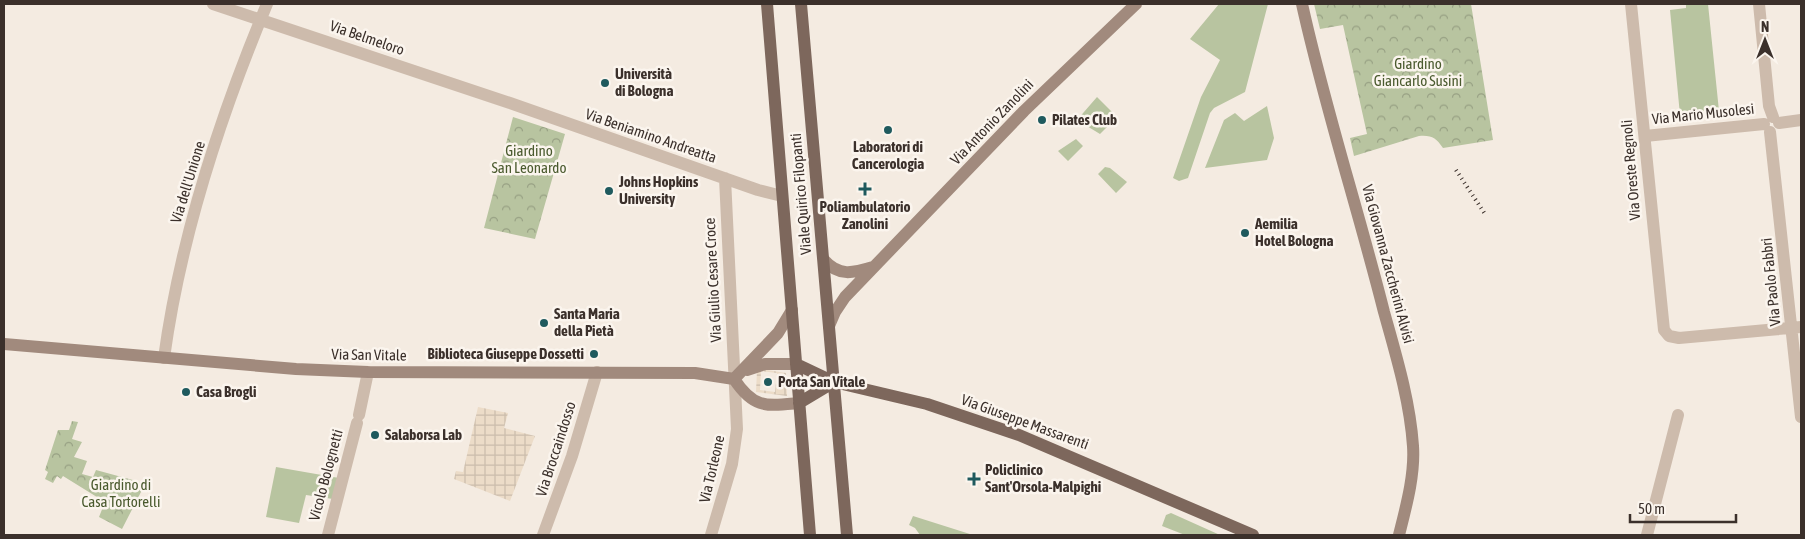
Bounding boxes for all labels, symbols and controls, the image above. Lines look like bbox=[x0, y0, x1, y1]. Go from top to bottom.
north arrow bbox=[1740, 15, 1790, 65]
street label: Via Belmeloro bbox=[328, 17, 407, 58]
text: N bbox=[1761, 19, 1769, 35]
park label: Giardino Giancarlo Susini bbox=[1374, 55, 1462, 89]
place label: Università di Bologna bbox=[615, 65, 673, 99]
street label: Via Antonio Zanolini bbox=[947, 76, 1037, 168]
marker: Università di Bologna bbox=[599, 77, 611, 89]
street label: Via Mario Musolesi bbox=[1651, 100, 1755, 127]
street label: Via Beniamino Andreatta bbox=[583, 105, 719, 166]
place label: Pilates Club bbox=[1052, 111, 1117, 128]
marker: Pilates Club bbox=[1036, 114, 1048, 126]
street label: Via Oreste Regnoli bbox=[1618, 119, 1643, 221]
marker: Laboratori di Cancerologia bbox=[882, 124, 894, 136]
street label: Viale Quirico Filopanti bbox=[787, 133, 814, 256]
place label: Laboratori di Cancerologia bbox=[852, 138, 924, 172]
street label: Via dell'Unione bbox=[167, 139, 208, 225]
park label: Giardino San Leonardo bbox=[491, 142, 567, 176]
place label: Johns Hopkins University bbox=[618, 173, 699, 207]
marker: Poliambulatorio Zanolini bbox=[858, 182, 872, 196]
street label: Via Giovanna Zaccherini Alvisi bbox=[1359, 183, 1418, 345]
marker: Johns Hopkins University bbox=[603, 185, 615, 197]
place label: Poliambulatorio Zanolini bbox=[820, 198, 910, 232]
place label: Aemilia Hotel Bologna bbox=[1254, 215, 1334, 249]
street label: Via Giulio Cesare Croce bbox=[701, 217, 724, 343]
marker: Aemilia Hotel Bologna bbox=[1239, 227, 1251, 239]
street label: Via Paolo Fabbri bbox=[1757, 237, 1784, 327]
place label: Santa Maria della Pietà bbox=[554, 305, 620, 339]
marker: Santa Maria della Pietà bbox=[538, 317, 550, 329]
street label: Via San Vitale bbox=[331, 345, 407, 364]
place label: Biblioteca Giuseppe Dossetti bbox=[428, 345, 584, 362]
marker: Biblioteca Giuseppe Dossetti bbox=[588, 348, 600, 360]
place label: Porta San Vitale bbox=[778, 373, 865, 390]
marker: Porta San Vitale bbox=[762, 376, 774, 388]
place label: Casa Brogli bbox=[196, 383, 257, 400]
marker: Casa Brogli bbox=[180, 386, 192, 398]
street label: Via Giuseppe Massarenti bbox=[959, 391, 1091, 453]
street label: Via Broccaindosso bbox=[532, 399, 579, 499]
place label: Salaborsa Lab bbox=[385, 426, 462, 443]
street label: Vicolo Bolognetti bbox=[305, 427, 346, 522]
marker: Salaborsa Lab bbox=[369, 429, 381, 441]
street label: Via Torleone bbox=[696, 433, 728, 504]
place label: Policlinico Sant'Orsola-Malpighi bbox=[985, 461, 1101, 495]
marker: Policlinico Sant'Orsola-Malpighi bbox=[967, 472, 981, 486]
park label: Giardino di Casa Tortorelli bbox=[82, 476, 160, 510]
scale bar bbox=[1630, 492, 1736, 524]
text: 50 m bbox=[1638, 500, 1665, 517]

